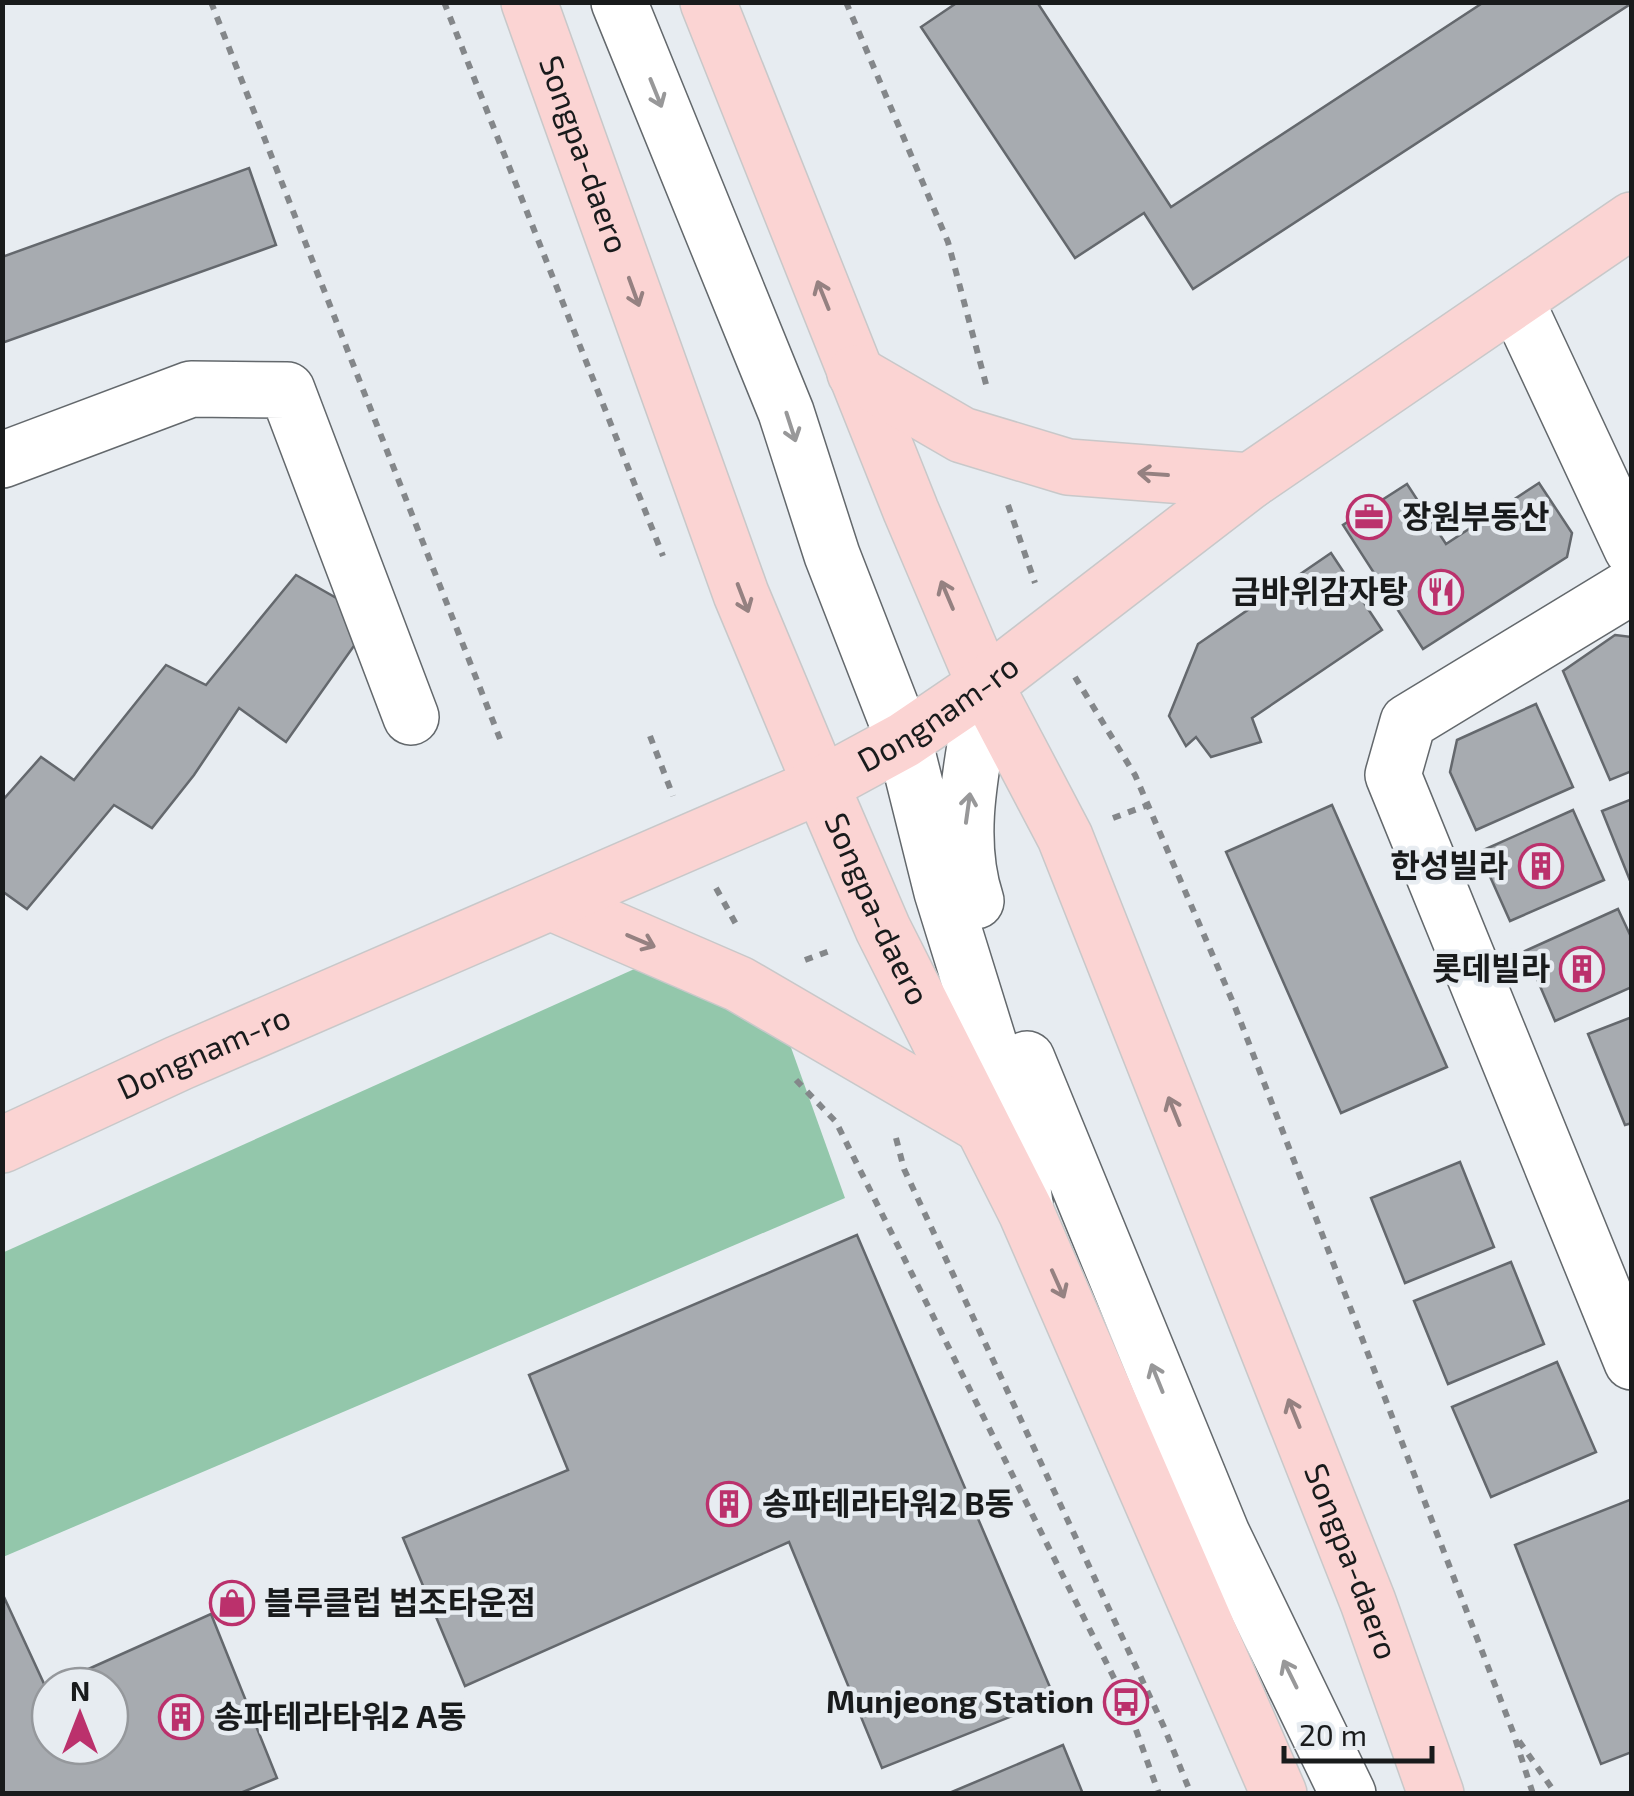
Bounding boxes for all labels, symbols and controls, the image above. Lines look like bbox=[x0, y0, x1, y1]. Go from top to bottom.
street label: Songpa-daero bbox=[533, 50, 638, 258]
one-way arrow bbox=[648, 77, 666, 108]
one-way arrow bbox=[626, 275, 644, 306]
one-way arrow bbox=[813, 280, 831, 310]
one-way arrow bbox=[783, 410, 801, 442]
one-way arrow bbox=[1138, 464, 1170, 483]
office icon: 장원부동산 bbox=[1346, 494, 1392, 540]
place label: 장원부동산 bbox=[1402, 496, 1549, 534]
restaurant icon: 금바위감자탕 bbox=[1418, 569, 1464, 615]
place label: 금바위감자탕 bbox=[1231, 571, 1408, 609]
one-way arrow bbox=[937, 580, 955, 611]
one-way arrow bbox=[736, 582, 754, 612]
street label: Dongnam-ro bbox=[850, 645, 1025, 779]
one-way arrow bbox=[959, 792, 977, 825]
street label: Songpa-daero bbox=[818, 807, 939, 1011]
building icon: 한성빌라 bbox=[1518, 843, 1564, 889]
place label: 한성빌라 bbox=[1390, 845, 1509, 883]
one-way arrow bbox=[625, 933, 656, 951]
building icon: 롯데빌라 bbox=[1559, 946, 1605, 992]
place label: 롯데빌라 bbox=[1432, 948, 1551, 986]
street label: Dongnam-ro bbox=[111, 996, 295, 1106]
one-way arrow bbox=[1163, 1096, 1181, 1127]
one-way arrow bbox=[1050, 1268, 1068, 1299]
one-way arrow bbox=[1147, 1363, 1165, 1394]
one-way arrow bbox=[1283, 1399, 1301, 1429]
street label: Songpa-daero bbox=[1298, 1458, 1408, 1664]
building icon: 송파테라타워2 B동 bbox=[706, 1481, 752, 1527]
place label: 송파테라타워2 B동 bbox=[762, 1483, 1014, 1521]
shop icon: 블루클럽 법조타운점 bbox=[209, 1580, 255, 1626]
place label: 블루클럽 법조타운점 bbox=[264, 1582, 536, 1620]
one-way arrow bbox=[1279, 1660, 1298, 1690]
north arrow bbox=[30, 1666, 130, 1766]
text: N bbox=[70, 1673, 90, 1707]
bus stop icon: Munjeong Station bbox=[1103, 1679, 1149, 1725]
place label: Munjeong Station bbox=[826, 1681, 1094, 1719]
building icon: 송파테라타워2 A동 bbox=[158, 1694, 204, 1740]
place label: 송파테라타워2 A동 bbox=[214, 1696, 466, 1734]
scale bar bbox=[1284, 1701, 1432, 1763]
text: 20 m bbox=[1299, 1716, 1367, 1752]

